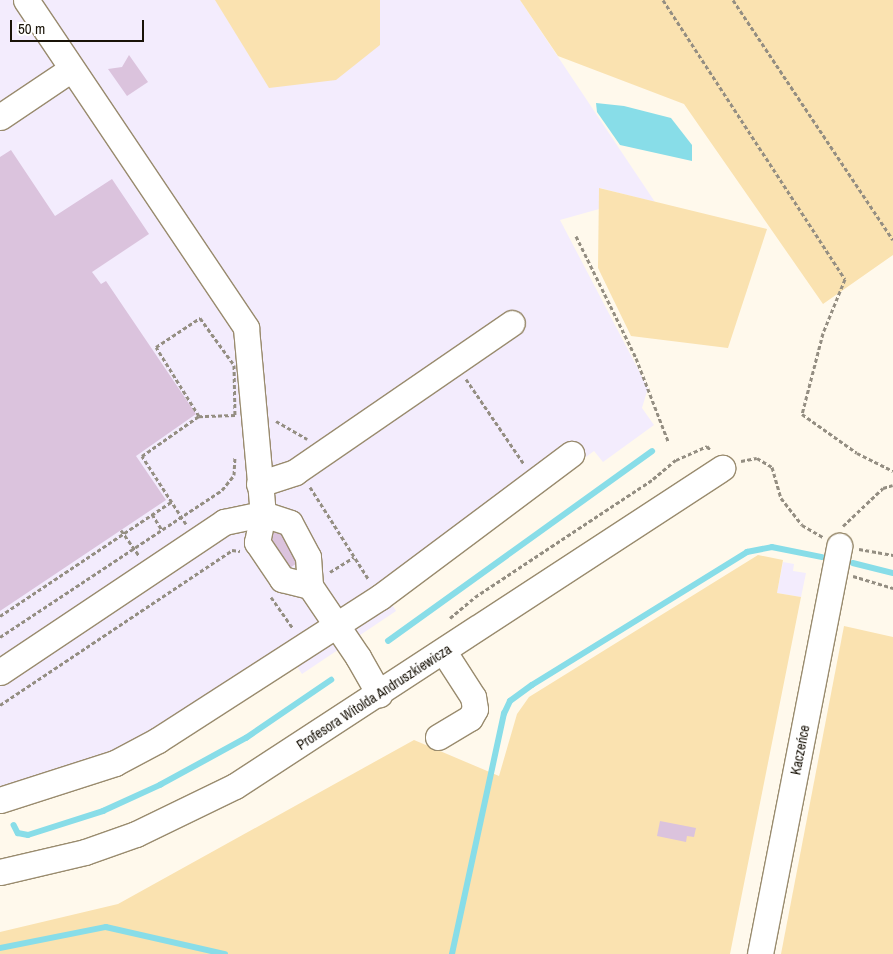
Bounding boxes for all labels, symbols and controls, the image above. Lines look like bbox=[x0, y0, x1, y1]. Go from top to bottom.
scale bar bbox=[12, 10, 146, 42]
text: 50 m bbox=[18, 18, 45, 39]
street label: Profesora Witolda Andruszkiewicza bbox=[293, 640, 455, 754]
street label: Kaczeńce bbox=[787, 724, 813, 776]

